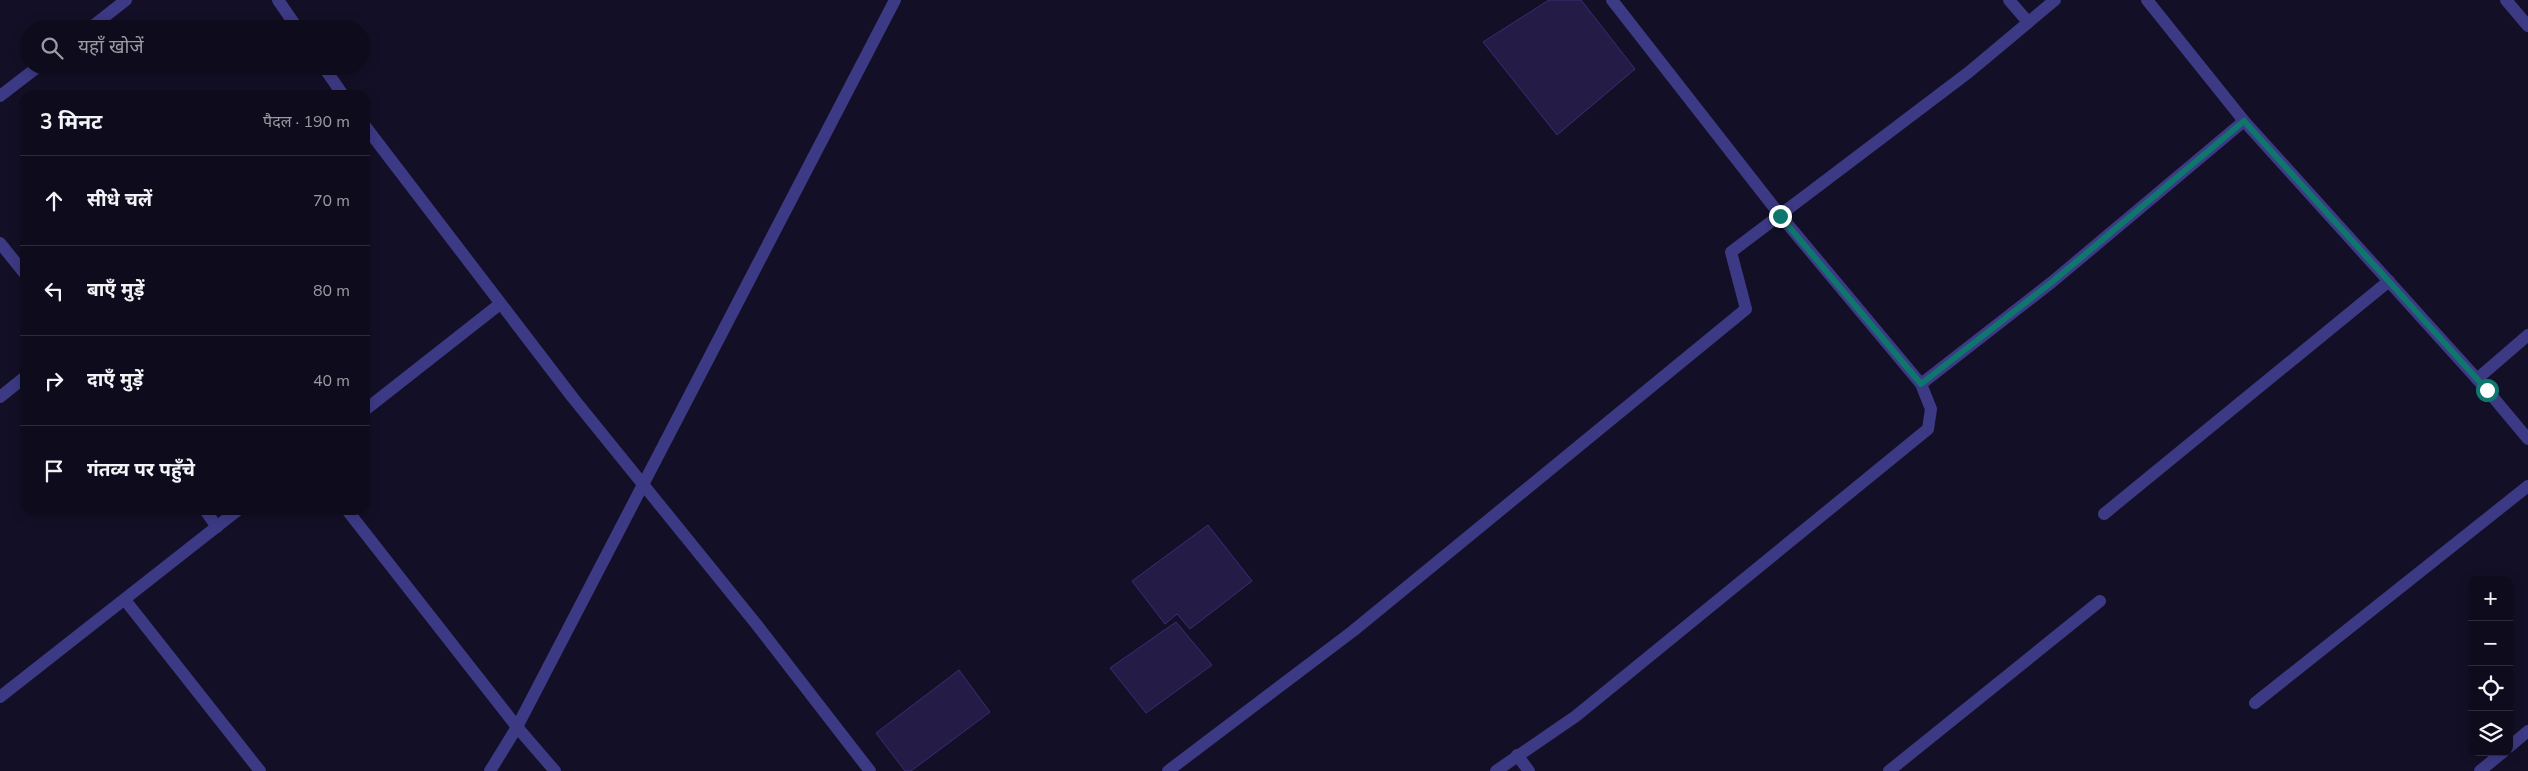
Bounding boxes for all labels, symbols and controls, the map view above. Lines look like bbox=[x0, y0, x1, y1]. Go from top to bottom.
search box bbox=[20, 20, 370, 75]
icon: search bbox=[38, 34, 66, 62]
text: यहाँ खोजें bbox=[78, 34, 143, 60]
text: 3 मिनट bbox=[40, 108, 102, 136]
text: पैदल · 190 m bbox=[263, 111, 350, 133]
icon: ahead bbox=[40, 187, 68, 215]
text: सीधे चलें bbox=[87, 187, 152, 213]
text: 70 m bbox=[313, 190, 350, 212]
route end bbox=[1769, 205, 1792, 228]
icon: left bbox=[40, 277, 68, 305]
text: बाएँ मुड़ें bbox=[87, 277, 144, 303]
text: 80 m bbox=[313, 280, 350, 302]
icon: right bbox=[40, 367, 68, 395]
text: दाएँ मुड़ें bbox=[87, 367, 143, 393]
text: 40 m bbox=[313, 370, 350, 392]
route start bbox=[2476, 379, 2499, 402]
icon: arrive bbox=[40, 457, 68, 485]
text: गंतव्य पर पहुँचे bbox=[87, 457, 195, 483]
map controls bbox=[2468, 576, 2513, 756]
button: + bbox=[2468, 576, 2513, 621]
button: − bbox=[2468, 621, 2513, 666]
button: locate bbox=[2468, 666, 2513, 711]
button: layers bbox=[2468, 711, 2513, 756]

